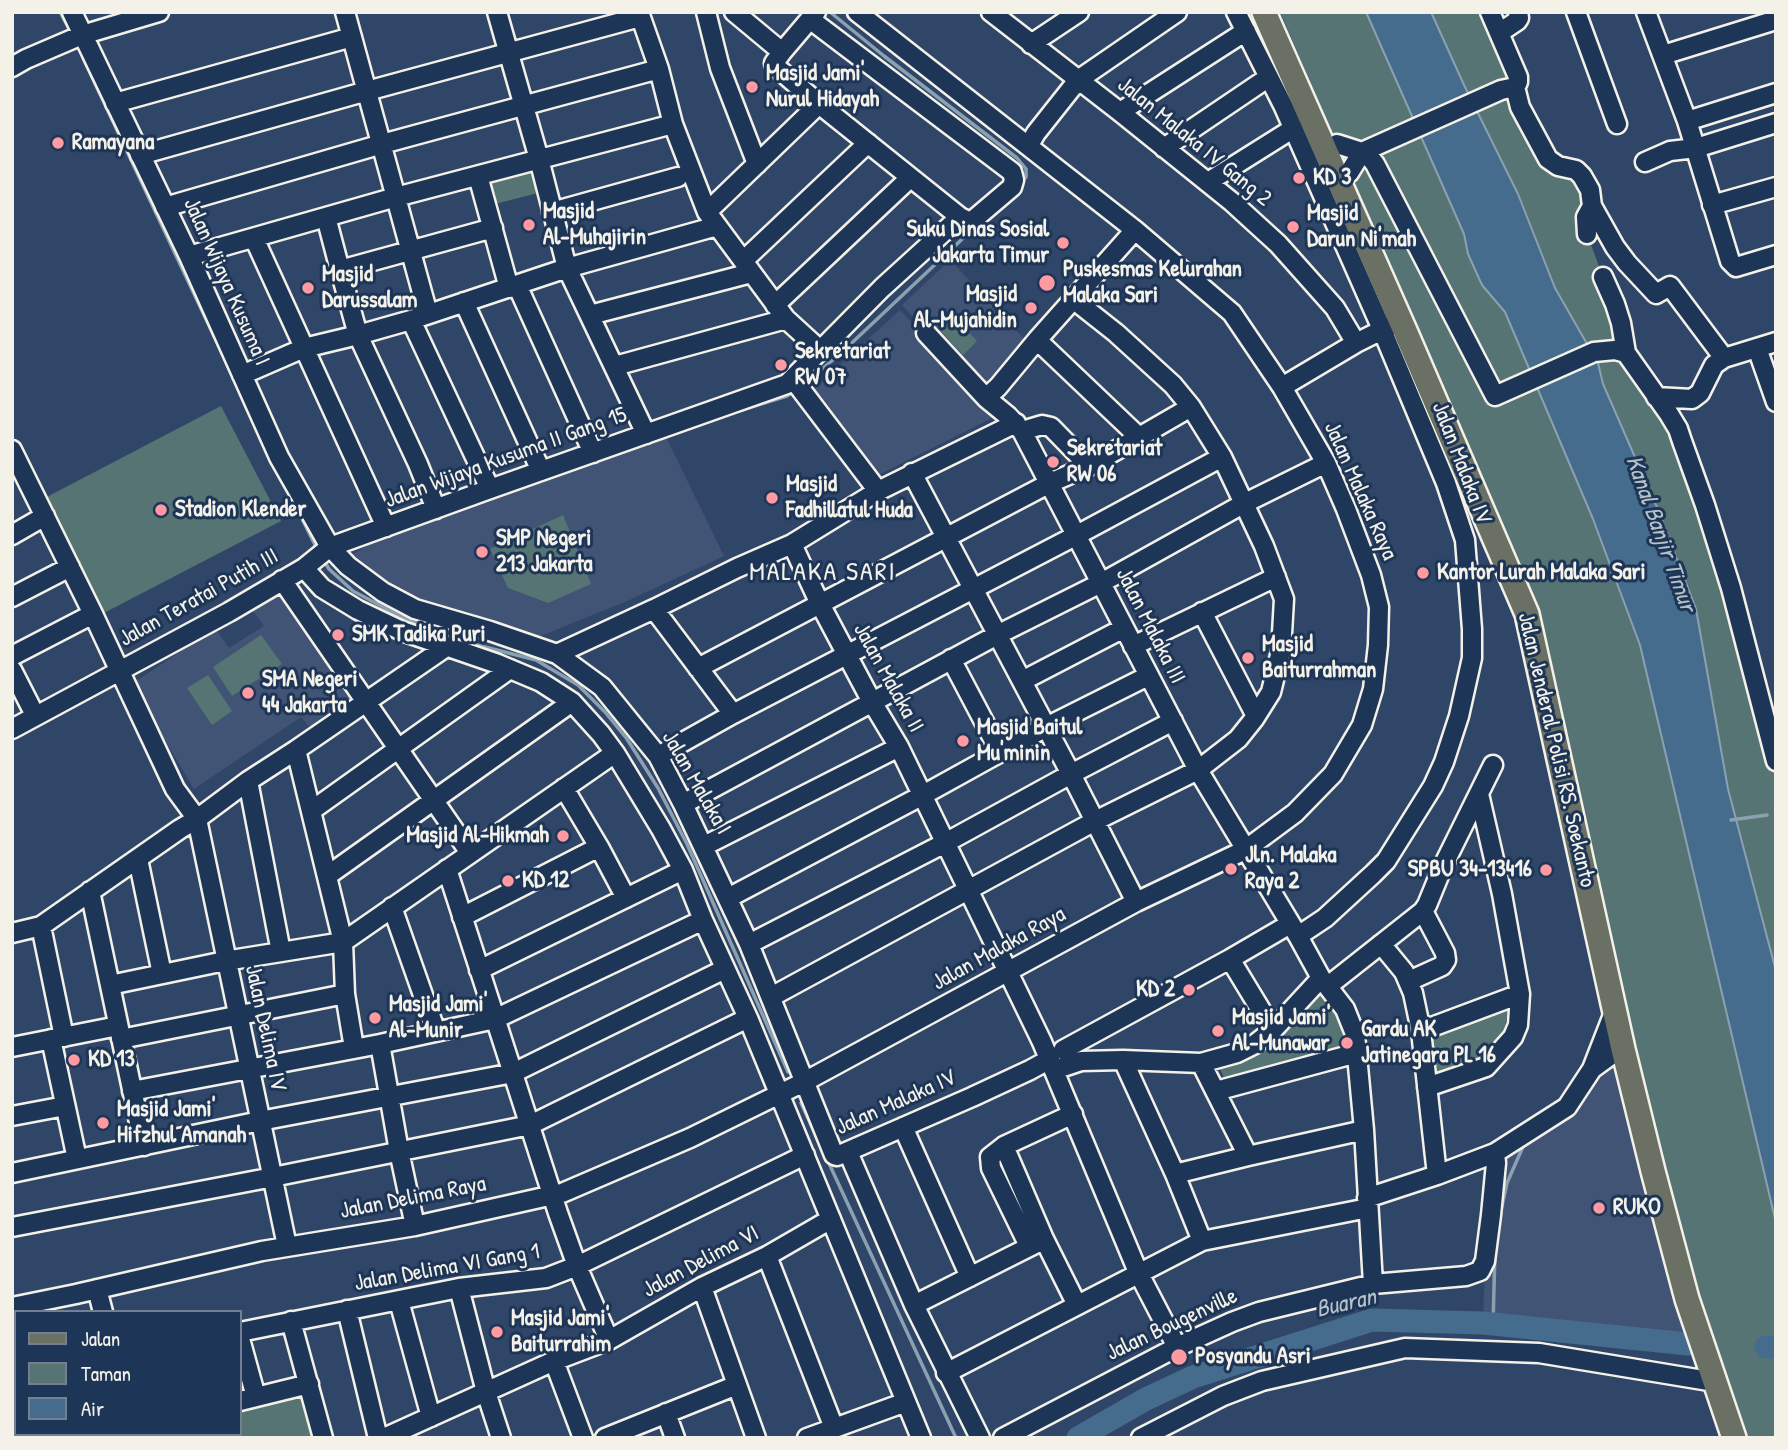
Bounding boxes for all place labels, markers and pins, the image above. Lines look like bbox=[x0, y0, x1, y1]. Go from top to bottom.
place label: Masjid Jami' Nurul Hidayah bbox=[766, 60, 879, 114]
marker: Masjid Jami' Nurul Hidayah bbox=[744, 79, 760, 95]
place label: Ramayana bbox=[72, 129, 154, 157]
marker: Ramayana bbox=[50, 135, 66, 151]
place label: KD 3 bbox=[1313, 164, 1352, 192]
marker: KD 3 bbox=[1291, 170, 1307, 186]
place label: Masjid Al-Muhajirin bbox=[543, 198, 646, 252]
place label: Masjid Darun Ni'mah bbox=[1307, 200, 1416, 254]
place label: Suku Dinas Sosial Jakarta Timur bbox=[907, 216, 1049, 270]
marker: Masjid Al-Muhajirin bbox=[521, 217, 537, 233]
marker: Masjid Darun Ni'mah bbox=[1285, 219, 1301, 235]
marker: Suku Dinas Sosial Jakarta Timur bbox=[1055, 235, 1071, 251]
place label: Puskesmas Kelurahan Malaka Sari bbox=[1063, 256, 1242, 310]
place label: Masjid Darussalam bbox=[322, 261, 417, 315]
marker: Puskesmas Kelurahan Malaka Sari bbox=[1037, 273, 1057, 293]
marker: Masjid Darussalam bbox=[300, 280, 316, 296]
place label: Masjid Al-Mujahidin bbox=[914, 281, 1017, 335]
marker: Masjid Al-Mujahidin bbox=[1023, 300, 1039, 316]
place label: Sekretariat RW 07 bbox=[795, 338, 890, 392]
marker: Sekretariat RW 07 bbox=[773, 357, 789, 373]
place label: Sekretariat RW 06 bbox=[1067, 435, 1162, 489]
marker: Sekretariat RW 06 bbox=[1045, 454, 1061, 470]
place label: Masjid Fadhillatul Huda bbox=[786, 471, 913, 525]
marker: Masjid Fadhillatul Huda bbox=[764, 490, 780, 506]
place label: Stadion Klender bbox=[175, 496, 306, 524]
marker: Stadion Klender bbox=[153, 502, 169, 518]
place label: SMP Negeri 213 Jakarta bbox=[496, 525, 593, 579]
marker: SMP Negeri 213 Jakarta bbox=[474, 544, 490, 560]
place label: Kantor Lurah Malaka Sari bbox=[1437, 559, 1646, 587]
marker: Kantor Lurah Malaka Sari bbox=[1415, 565, 1431, 581]
place label: SMK Tadika Puri bbox=[352, 621, 486, 649]
marker: SMK Tadika Puri bbox=[330, 627, 346, 643]
place label: Masjid Baiturrahman bbox=[1262, 631, 1376, 685]
marker: Masjid Baiturrahman bbox=[1240, 650, 1256, 666]
place label: SMA Negeri 44 Jakarta bbox=[262, 666, 358, 720]
marker: SMA Negeri 44 Jakarta bbox=[240, 685, 256, 701]
place label: Masjid Baitul Mu'minin bbox=[977, 714, 1082, 768]
marker: Masjid Baitul Mu'minin bbox=[955, 733, 971, 749]
place label: Masjid Al-Hikmah bbox=[406, 822, 549, 850]
marker: Masjid Al-Hikmah bbox=[555, 828, 571, 844]
place label: Jln. Malaka Raya 2 bbox=[1245, 842, 1337, 896]
place label: SPBU 34-13416 bbox=[1408, 856, 1532, 884]
marker: Jln. Malaka Raya 2 bbox=[1223, 861, 1239, 877]
marker: SPBU 34-13416 bbox=[1538, 862, 1554, 878]
place label: KD 12 bbox=[522, 867, 569, 895]
marker: KD 12 bbox=[500, 873, 516, 889]
place label: KD 2 bbox=[1136, 976, 1175, 1004]
marker: KD 2 bbox=[1181, 982, 1197, 998]
place label: Masjid Jami' Al-Munir bbox=[389, 991, 487, 1045]
place label: Masjid Jami' Al-Munawar bbox=[1232, 1004, 1330, 1058]
marker: Masjid Jami' Al-Munir bbox=[367, 1010, 383, 1026]
place label: Gardu AK Jatinegara PL 16 bbox=[1361, 1016, 1496, 1070]
marker: Masjid Jami' Al-Munawar bbox=[1210, 1023, 1226, 1039]
marker: Gardu AK Jatinegara PL 16 bbox=[1339, 1035, 1355, 1051]
place label: KD 13 bbox=[88, 1046, 135, 1074]
marker: KD 13 bbox=[66, 1052, 82, 1068]
place label: Masjid Jami' Hifzhul Amanah bbox=[117, 1096, 246, 1150]
marker: Masjid Jami' Hifzhul Amanah bbox=[95, 1115, 111, 1131]
place label: RUKO bbox=[1613, 1194, 1661, 1222]
marker: RUKO bbox=[1591, 1200, 1607, 1216]
place label: Masjid Jami' Baiturrahim bbox=[511, 1305, 611, 1359]
marker: Masjid Jami' Baiturrahim bbox=[489, 1324, 505, 1340]
place label: Posyandu Asri bbox=[1195, 1343, 1311, 1371]
marker: Posyandu Asri bbox=[1169, 1347, 1189, 1367]

